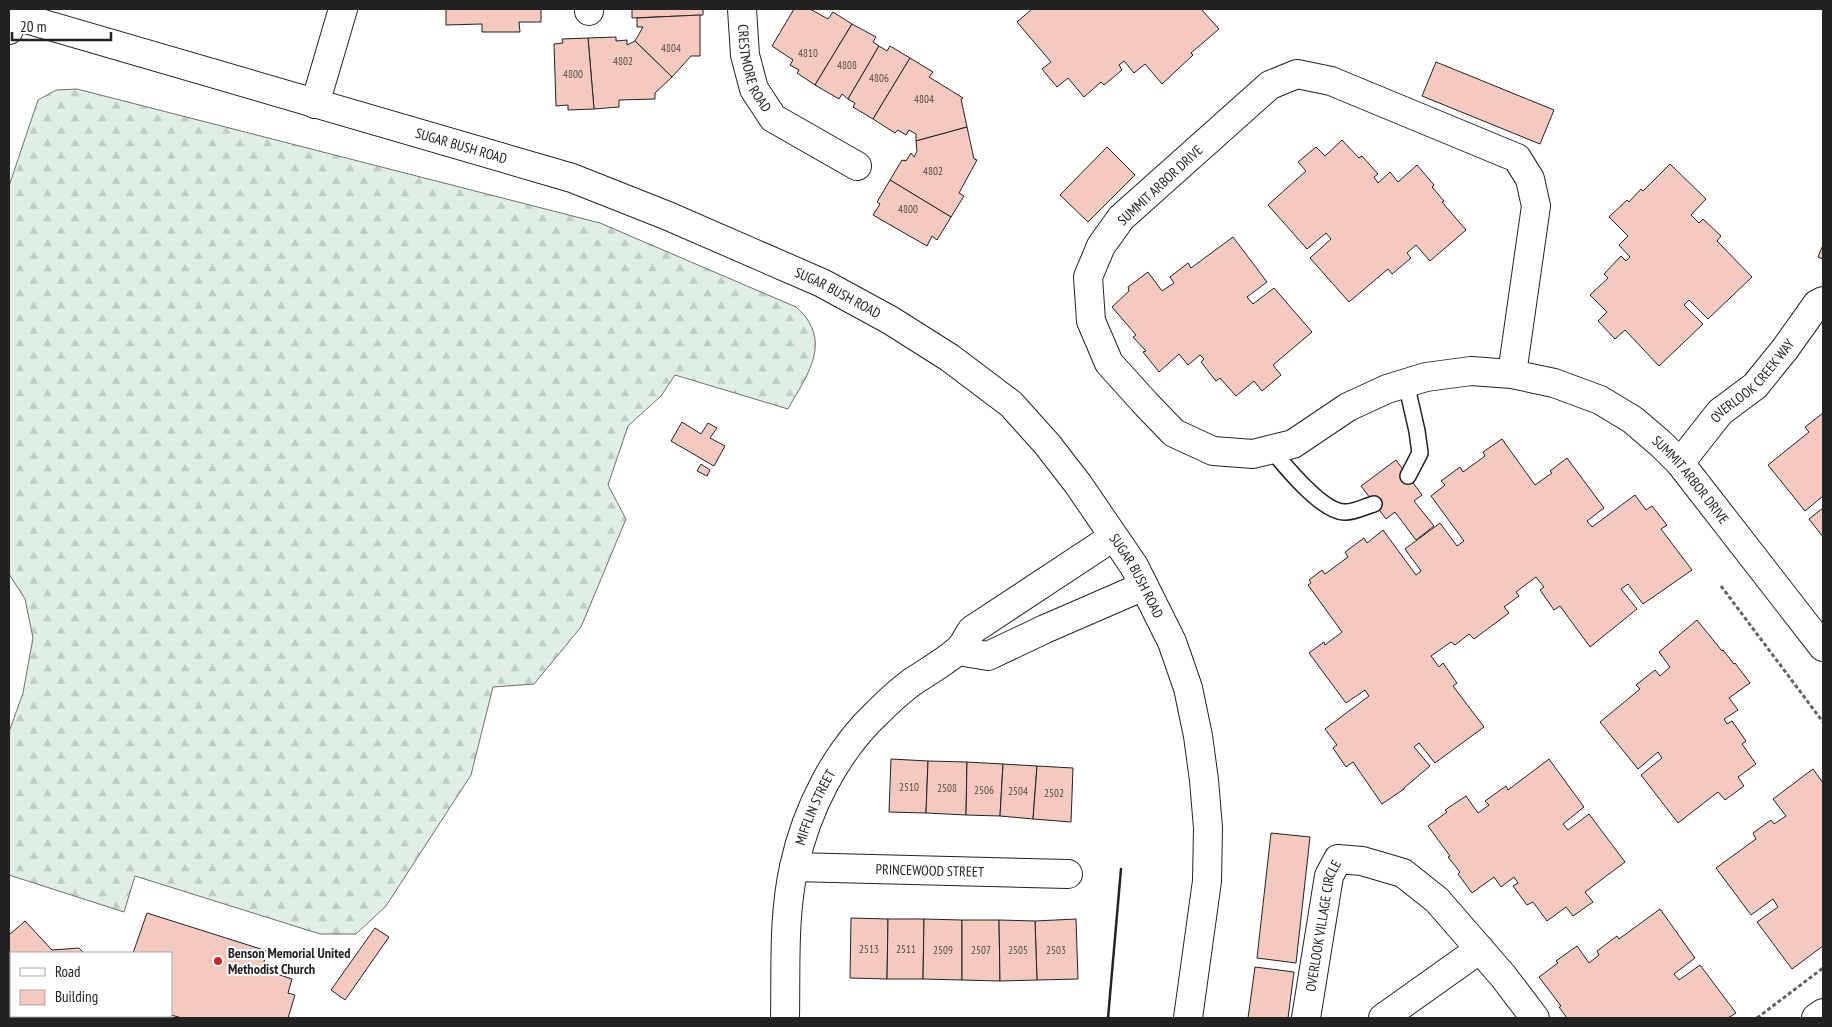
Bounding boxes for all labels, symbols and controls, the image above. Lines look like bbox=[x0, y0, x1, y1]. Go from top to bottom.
scale bar bbox=[12, 10, 111, 42]
text: 20 m bbox=[20, 17, 46, 36]
street label: CRESTMORE ROAD bbox=[734, 24, 775, 115]
house number: 4804 bbox=[661, 41, 681, 55]
house number: 4810 bbox=[798, 46, 818, 60]
house number: 4802 bbox=[613, 54, 633, 68]
house number: 4808 bbox=[837, 58, 857, 72]
house number: 4800 bbox=[563, 67, 583, 81]
house number: 4806 bbox=[869, 71, 889, 85]
house number: 4804 bbox=[914, 92, 934, 106]
street label: SUGAR BUSH ROAD bbox=[413, 124, 509, 168]
street label: SUMMIT ARBOR DRIVE bbox=[1114, 141, 1206, 229]
house number: 4802 bbox=[923, 164, 943, 178]
house number: 4800 bbox=[898, 202, 918, 216]
street label: SUGAR BUSH ROAD bbox=[792, 263, 884, 322]
street label: OVERLOOK CREEK WAY bbox=[1706, 335, 1799, 426]
street label: SUMMIT ARBOR DRIVE bbox=[1649, 432, 1733, 527]
street label: SUGAR BUSH ROAD bbox=[1105, 530, 1168, 621]
street label: MIFFLIN STREET bbox=[791, 766, 840, 847]
house number: 2510 bbox=[899, 780, 919, 794]
house number: 2508 bbox=[937, 781, 957, 795]
house number: 2506 bbox=[974, 783, 994, 797]
house number: 2504 bbox=[1008, 784, 1028, 798]
house number: 2502 bbox=[1044, 786, 1064, 800]
street label: OVERLOOK VILLAGE CIRCLE bbox=[1301, 857, 1345, 993]
street label: PRINCEWOOD STREET bbox=[876, 860, 985, 881]
house number: 2513 bbox=[859, 942, 879, 956]
house number: 2511 bbox=[896, 942, 916, 956]
house number: 2509 bbox=[933, 943, 953, 957]
house number: 2507 bbox=[971, 943, 991, 957]
house number: 2505 bbox=[1008, 943, 1028, 957]
house number: 2503 bbox=[1046, 943, 1066, 957]
place label: Benson Memorial United Methodist Church bbox=[228, 944, 350, 978]
legend bbox=[10, 952, 172, 1017]
marker: Benson Memorial United Methodist Church bbox=[212, 955, 224, 967]
text: Road bbox=[55, 962, 81, 981]
text: Building bbox=[55, 987, 98, 1006]

